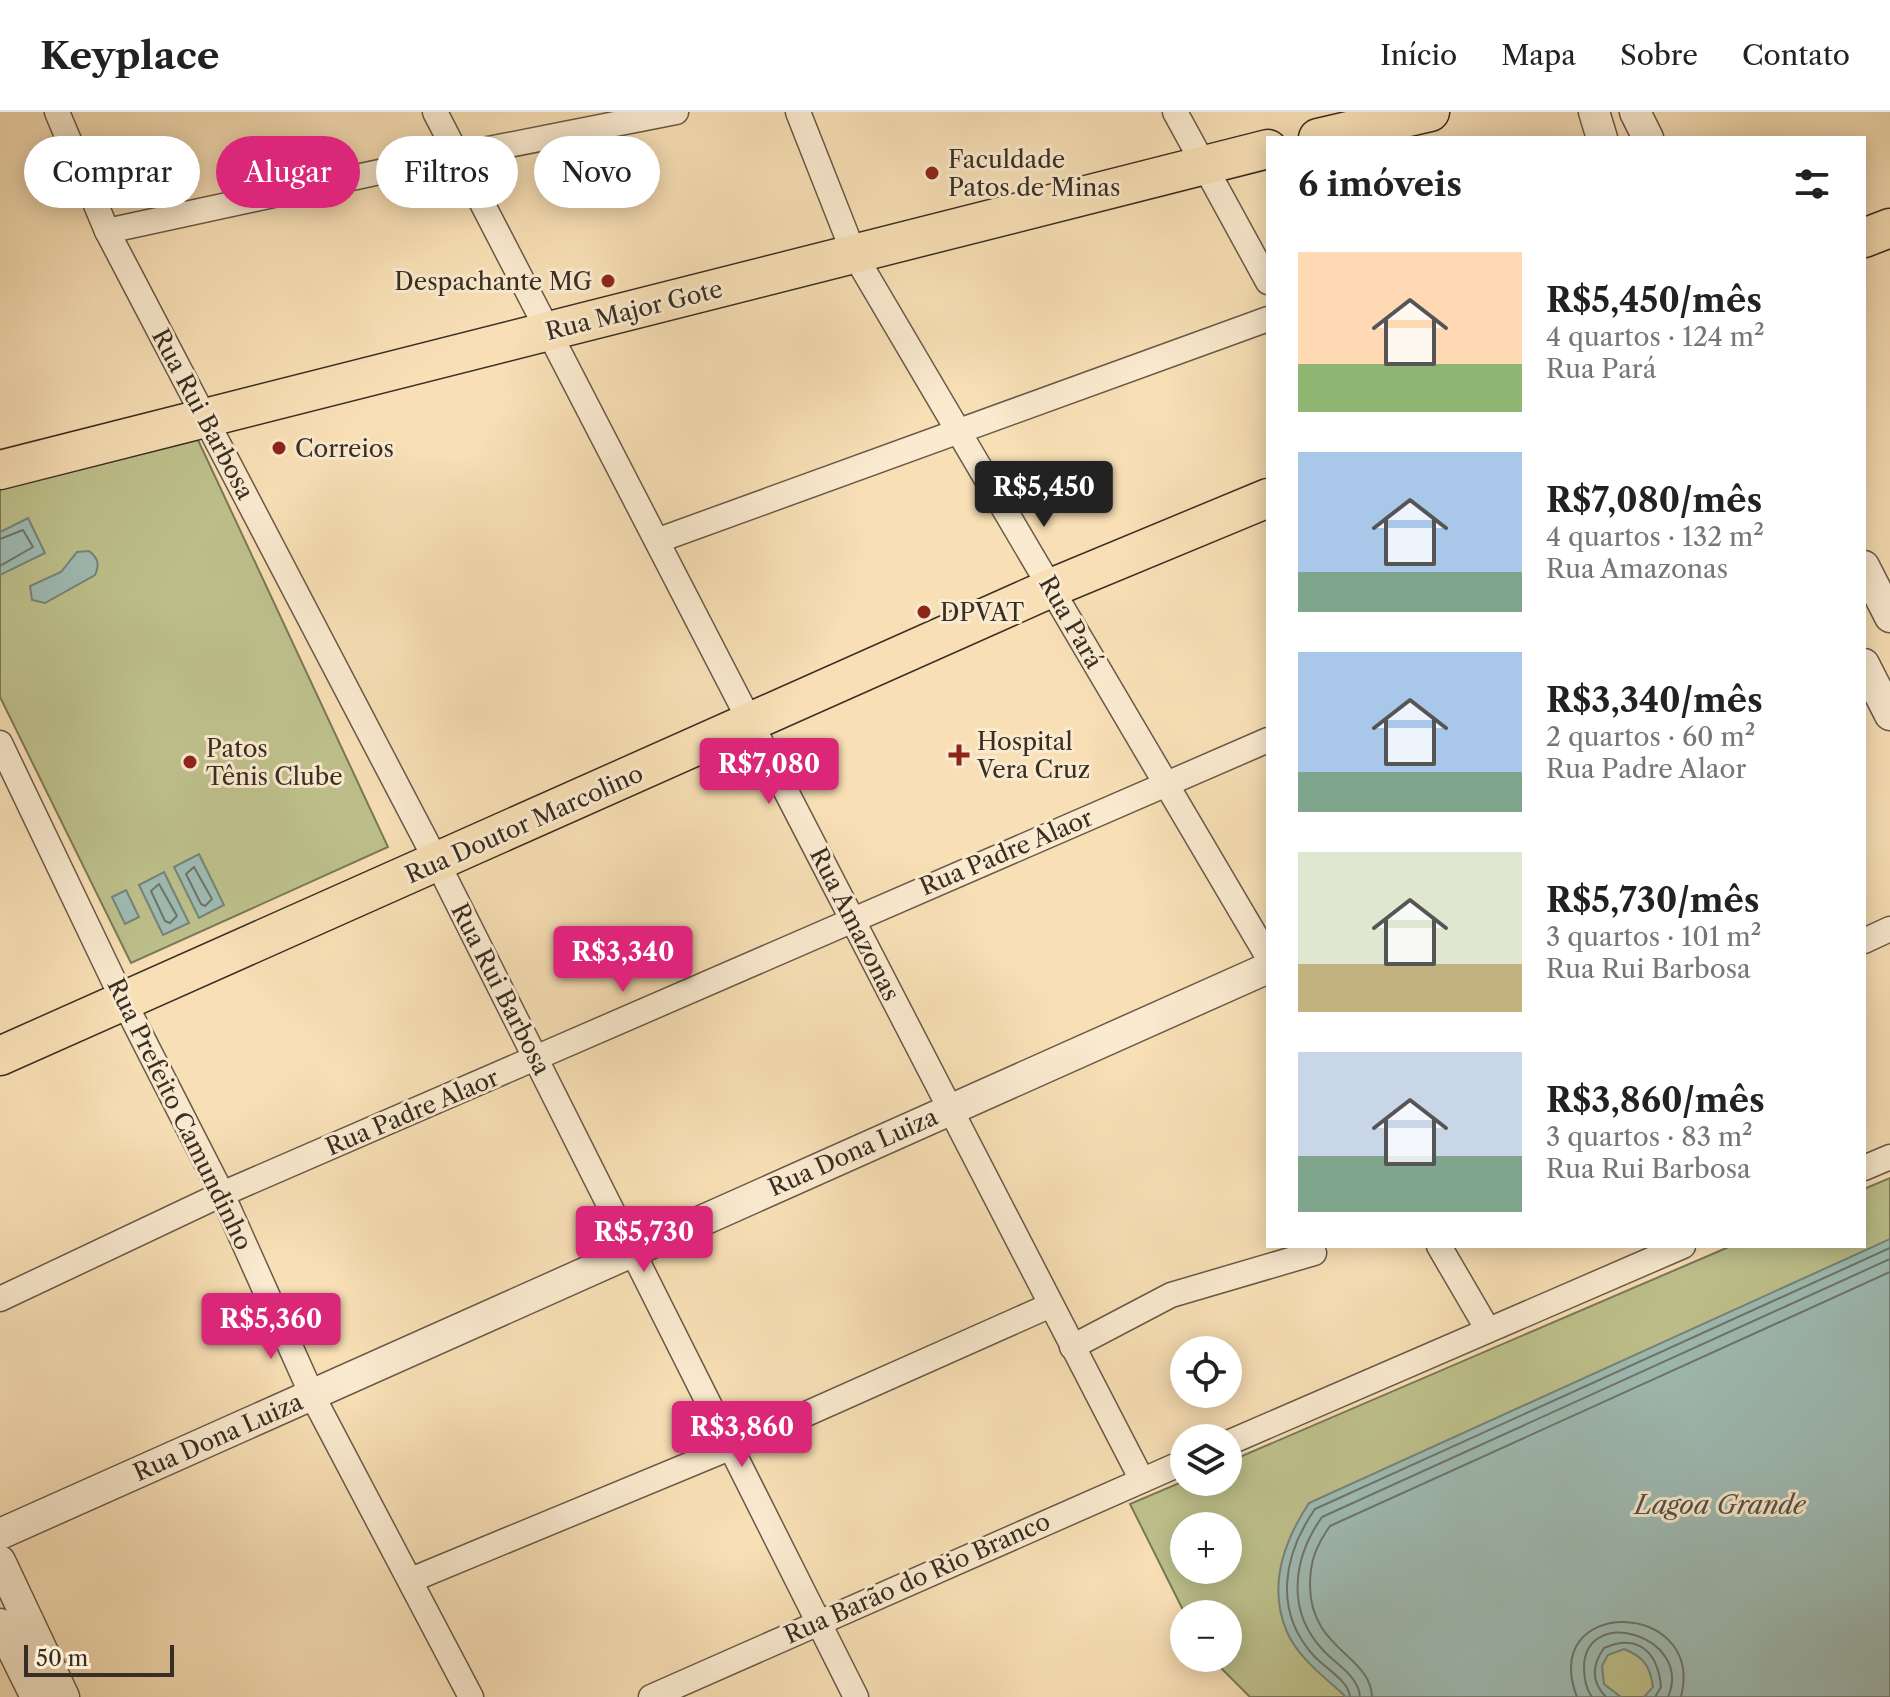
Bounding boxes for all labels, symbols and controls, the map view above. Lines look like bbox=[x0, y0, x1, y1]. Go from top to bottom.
text: Keyplace bbox=[40, 32, 219, 79]
text: Início bbox=[1380, 38, 1457, 72]
text: Mapa bbox=[1501, 38, 1576, 72]
text: Sobre bbox=[1620, 38, 1698, 72]
text: Contato bbox=[1742, 38, 1850, 72]
chip: Comprar bbox=[24, 136, 200, 208]
chip: Alugar bbox=[216, 136, 360, 208]
chip: Filtros bbox=[376, 136, 518, 208]
chip: Novo bbox=[534, 136, 660, 208]
place label: Faculdade Patos de Minas bbox=[948, 145, 1120, 202]
icon: filters bbox=[1790, 162, 1834, 206]
text: 6 imóveis bbox=[1298, 163, 1462, 205]
marker: Faculdade Patos de Minas bbox=[923, 164, 941, 182]
place label: Despachante MG bbox=[394, 267, 592, 296]
marker: Despachante MG bbox=[599, 272, 617, 290]
street label: Rua Major Gote bbox=[543, 274, 725, 346]
text: R$5,450/mês bbox=[1546, 279, 1762, 321]
icon: home bbox=[1362, 284, 1458, 380]
text: 4 quartos · 124 m² bbox=[1546, 321, 1765, 353]
street label: Rua Rui Barbosa bbox=[146, 324, 260, 505]
text: Rua Pará bbox=[1546, 353, 1656, 385]
place label: Correios bbox=[295, 434, 394, 463]
marker: Correios bbox=[270, 439, 288, 457]
pin: R$5,450 bbox=[970, 461, 1118, 529]
text: R$5,450 bbox=[993, 471, 1095, 503]
text: R$7,080/mês bbox=[1546, 479, 1762, 521]
icon: home bbox=[1362, 484, 1458, 580]
text: 4 quartos · 132 m² bbox=[1546, 521, 1764, 553]
text: Rua Amazonas bbox=[1546, 553, 1728, 585]
street label: Rua Pará bbox=[1033, 571, 1109, 674]
place label: DPVAT bbox=[940, 598, 1024, 627]
marker: DPVAT bbox=[915, 603, 933, 621]
text: R$3,340/mês bbox=[1546, 679, 1763, 721]
icon: home bbox=[1362, 684, 1458, 780]
text: 2 quartos · 60 m² bbox=[1546, 721, 1755, 753]
place label: Hospital Vera Cruz bbox=[976, 727, 1090, 784]
place label: Patos Tênis Clube bbox=[206, 734, 343, 791]
pin: R$7,080 bbox=[695, 738, 843, 806]
marker: Hospital Vera Cruz bbox=[948, 744, 970, 766]
text: R$7,080 bbox=[718, 748, 820, 780]
marker: Patos Tênis Clube bbox=[181, 753, 199, 771]
text: Rua Padre Alaor bbox=[1546, 753, 1746, 785]
street label: Rua Doutor Marcolino bbox=[401, 758, 647, 890]
street label: Rua Padre Alaor bbox=[915, 803, 1097, 901]
street label: Rua Amazonas bbox=[804, 843, 906, 1005]
text: R$5,730/mês bbox=[1546, 879, 1760, 921]
icon: home bbox=[1362, 884, 1458, 980]
street label: Rua Rui Barbosa bbox=[445, 898, 557, 1080]
text: 3 quartos · 101 m² bbox=[1546, 921, 1761, 953]
pin: R$3,340 bbox=[549, 926, 697, 994]
text: R$3,340 bbox=[571, 936, 675, 968]
text: Rua Rui Barbosa bbox=[1546, 953, 1751, 985]
street label: Rua Prefeito Camundinho bbox=[101, 973, 259, 1255]
street label: Rua Padre Alaor bbox=[321, 1063, 503, 1161]
text: R$3,860/mês bbox=[1546, 1079, 1765, 1121]
icon: home bbox=[1362, 1084, 1458, 1180]
street label: Rua Dona Luiza bbox=[764, 1102, 942, 1202]
text: 3 quartos · 83 m² bbox=[1546, 1121, 1753, 1153]
text: Rua Rui Barbosa bbox=[1546, 1153, 1751, 1185]
pin: R$5,730 bbox=[570, 1206, 718, 1274]
text: R$5,730 bbox=[594, 1216, 694, 1248]
pin: R$5,360 bbox=[197, 1293, 345, 1361]
text: R$5,360 bbox=[220, 1303, 322, 1335]
map controls bbox=[1170, 1336, 1242, 1672]
button: locate bbox=[1170, 1336, 1242, 1408]
street label: Rua Dona Luiza bbox=[129, 1387, 307, 1487]
pin: R$3,860 bbox=[668, 1401, 816, 1469]
text: R$3,860 bbox=[690, 1411, 794, 1443]
button: layers bbox=[1170, 1424, 1242, 1496]
water label: Lagoa Grande bbox=[1633, 1489, 1807, 1521]
street label: Rua Barão do Rio Branco bbox=[780, 1506, 1054, 1650]
button: + bbox=[1170, 1512, 1242, 1584]
button: − bbox=[1170, 1600, 1242, 1672]
scale bar bbox=[24, 1641, 174, 1677]
text: 50 m bbox=[36, 1645, 88, 1672]

